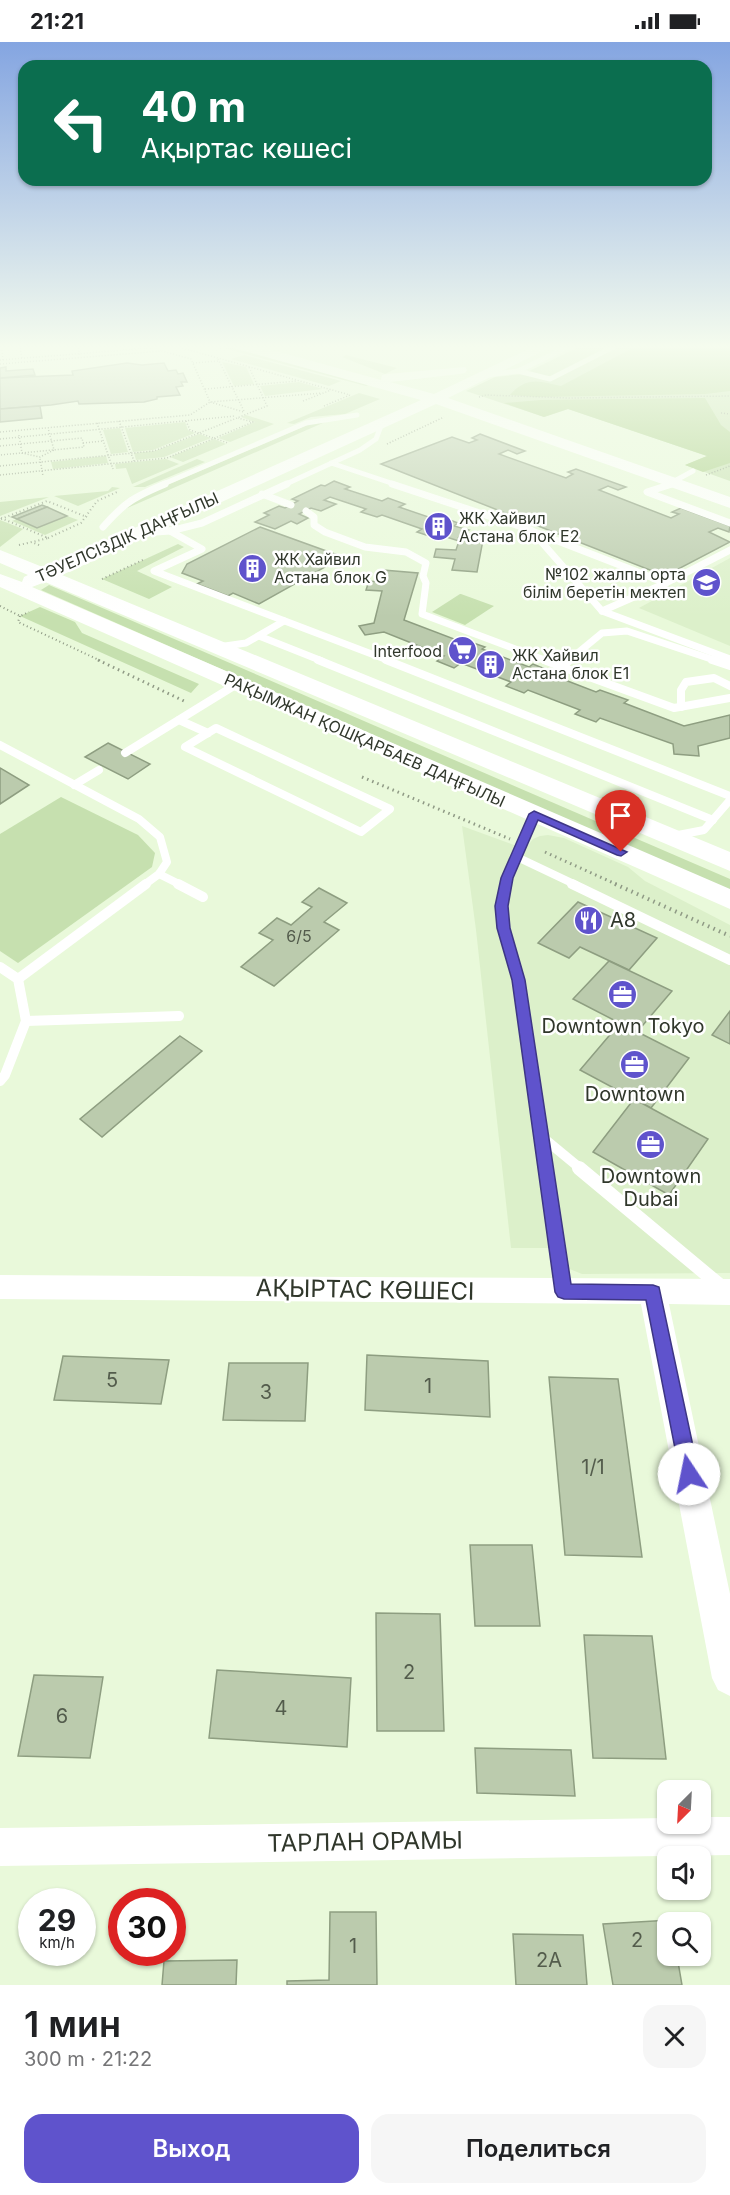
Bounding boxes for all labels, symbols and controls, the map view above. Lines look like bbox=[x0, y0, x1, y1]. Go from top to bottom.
text: 21:21 bbox=[30, 8, 84, 34]
text: 40 m bbox=[141, 81, 246, 132]
icon: left bbox=[42, 84, 120, 162]
text: Ақыртас көшесі bbox=[141, 132, 352, 165]
street label: ТӘУЕЛСІЗДІК ДАҢҒЫЛЫ bbox=[32, 488, 222, 586]
place label: ЖК Хайвил Астана блок E2 bbox=[459, 508, 579, 546]
building icon: ЖК Хайвил Астана блок E2 bbox=[422, 511, 454, 543]
place label: ЖК Хайвил Астана блок G bbox=[274, 549, 387, 587]
building icon: ЖК Хайвил Астана блок G bbox=[237, 552, 269, 584]
place label: №102 жалпы орта білім беретін мектеп bbox=[523, 564, 686, 602]
school or university icon: №102 жалпы орта білім беретін мектеп bbox=[691, 567, 723, 599]
supermarket icon: Interfood bbox=[447, 635, 479, 667]
place label: Interfood bbox=[373, 641, 442, 661]
place label: ЖК Хайвил Астана блок E1 bbox=[512, 645, 629, 683]
building icon: ЖК Хайвил Астана блок E1 bbox=[475, 648, 507, 680]
street label: РАҚЫМЖАН ҚОШҚАРБАЕВ ДАҢҒЫЛЫ bbox=[221, 669, 509, 811]
pin bbox=[595, 790, 646, 852]
icon: arrive bbox=[604, 799, 637, 832]
restaurant icon: А8 bbox=[573, 904, 605, 936]
place label: А8 bbox=[610, 908, 636, 932]
house number: 6/5 bbox=[286, 926, 312, 946]
office icon: Downtown Tokyo bbox=[607, 979, 639, 1011]
place label: Downtown Tokyo bbox=[541, 1014, 705, 1038]
office icon: Downtown bbox=[619, 1048, 651, 1080]
place label: Downtown bbox=[585, 1082, 685, 1106]
office icon: Downtown Dubai bbox=[635, 1129, 667, 1161]
place label: Downtown Dubai bbox=[601, 1164, 701, 1211]
street label: АҚЫРТАС КӨШЕСІ bbox=[255, 1273, 475, 1306]
house number: 5 bbox=[106, 1368, 118, 1392]
house number: 1 bbox=[424, 1374, 432, 1398]
house number: 3 bbox=[260, 1380, 272, 1404]
position arrow bbox=[657, 1442, 721, 1506]
house number: 1/1 bbox=[581, 1455, 605, 1479]
house number: 2 bbox=[403, 1660, 415, 1684]
house number: 4 bbox=[275, 1696, 287, 1720]
house number: 6 bbox=[56, 1704, 68, 1728]
north arrow bbox=[657, 1780, 711, 1834]
map controls bbox=[657, 1780, 711, 1966]
street label: ТАРЛАН ОРАМЫ bbox=[267, 1825, 463, 1858]
button: sound bbox=[657, 1846, 711, 1900]
speed limit sign: 30 bbox=[108, 1888, 186, 1966]
text: 29 bbox=[38, 1902, 76, 1938]
button: search bbox=[657, 1912, 711, 1966]
house number: 2 bbox=[631, 1928, 643, 1952]
text: km/h bbox=[39, 1933, 75, 1952]
house number: 1 bbox=[349, 1934, 357, 1958]
house number: 2А bbox=[536, 1948, 562, 1972]
text: 1 мин bbox=[24, 2002, 121, 2046]
button: close bbox=[643, 2005, 706, 2068]
text: 300 m · 21:22 bbox=[24, 2047, 152, 2071]
button: Выход bbox=[24, 2114, 359, 2183]
button: Поделиться bbox=[371, 2114, 706, 2183]

